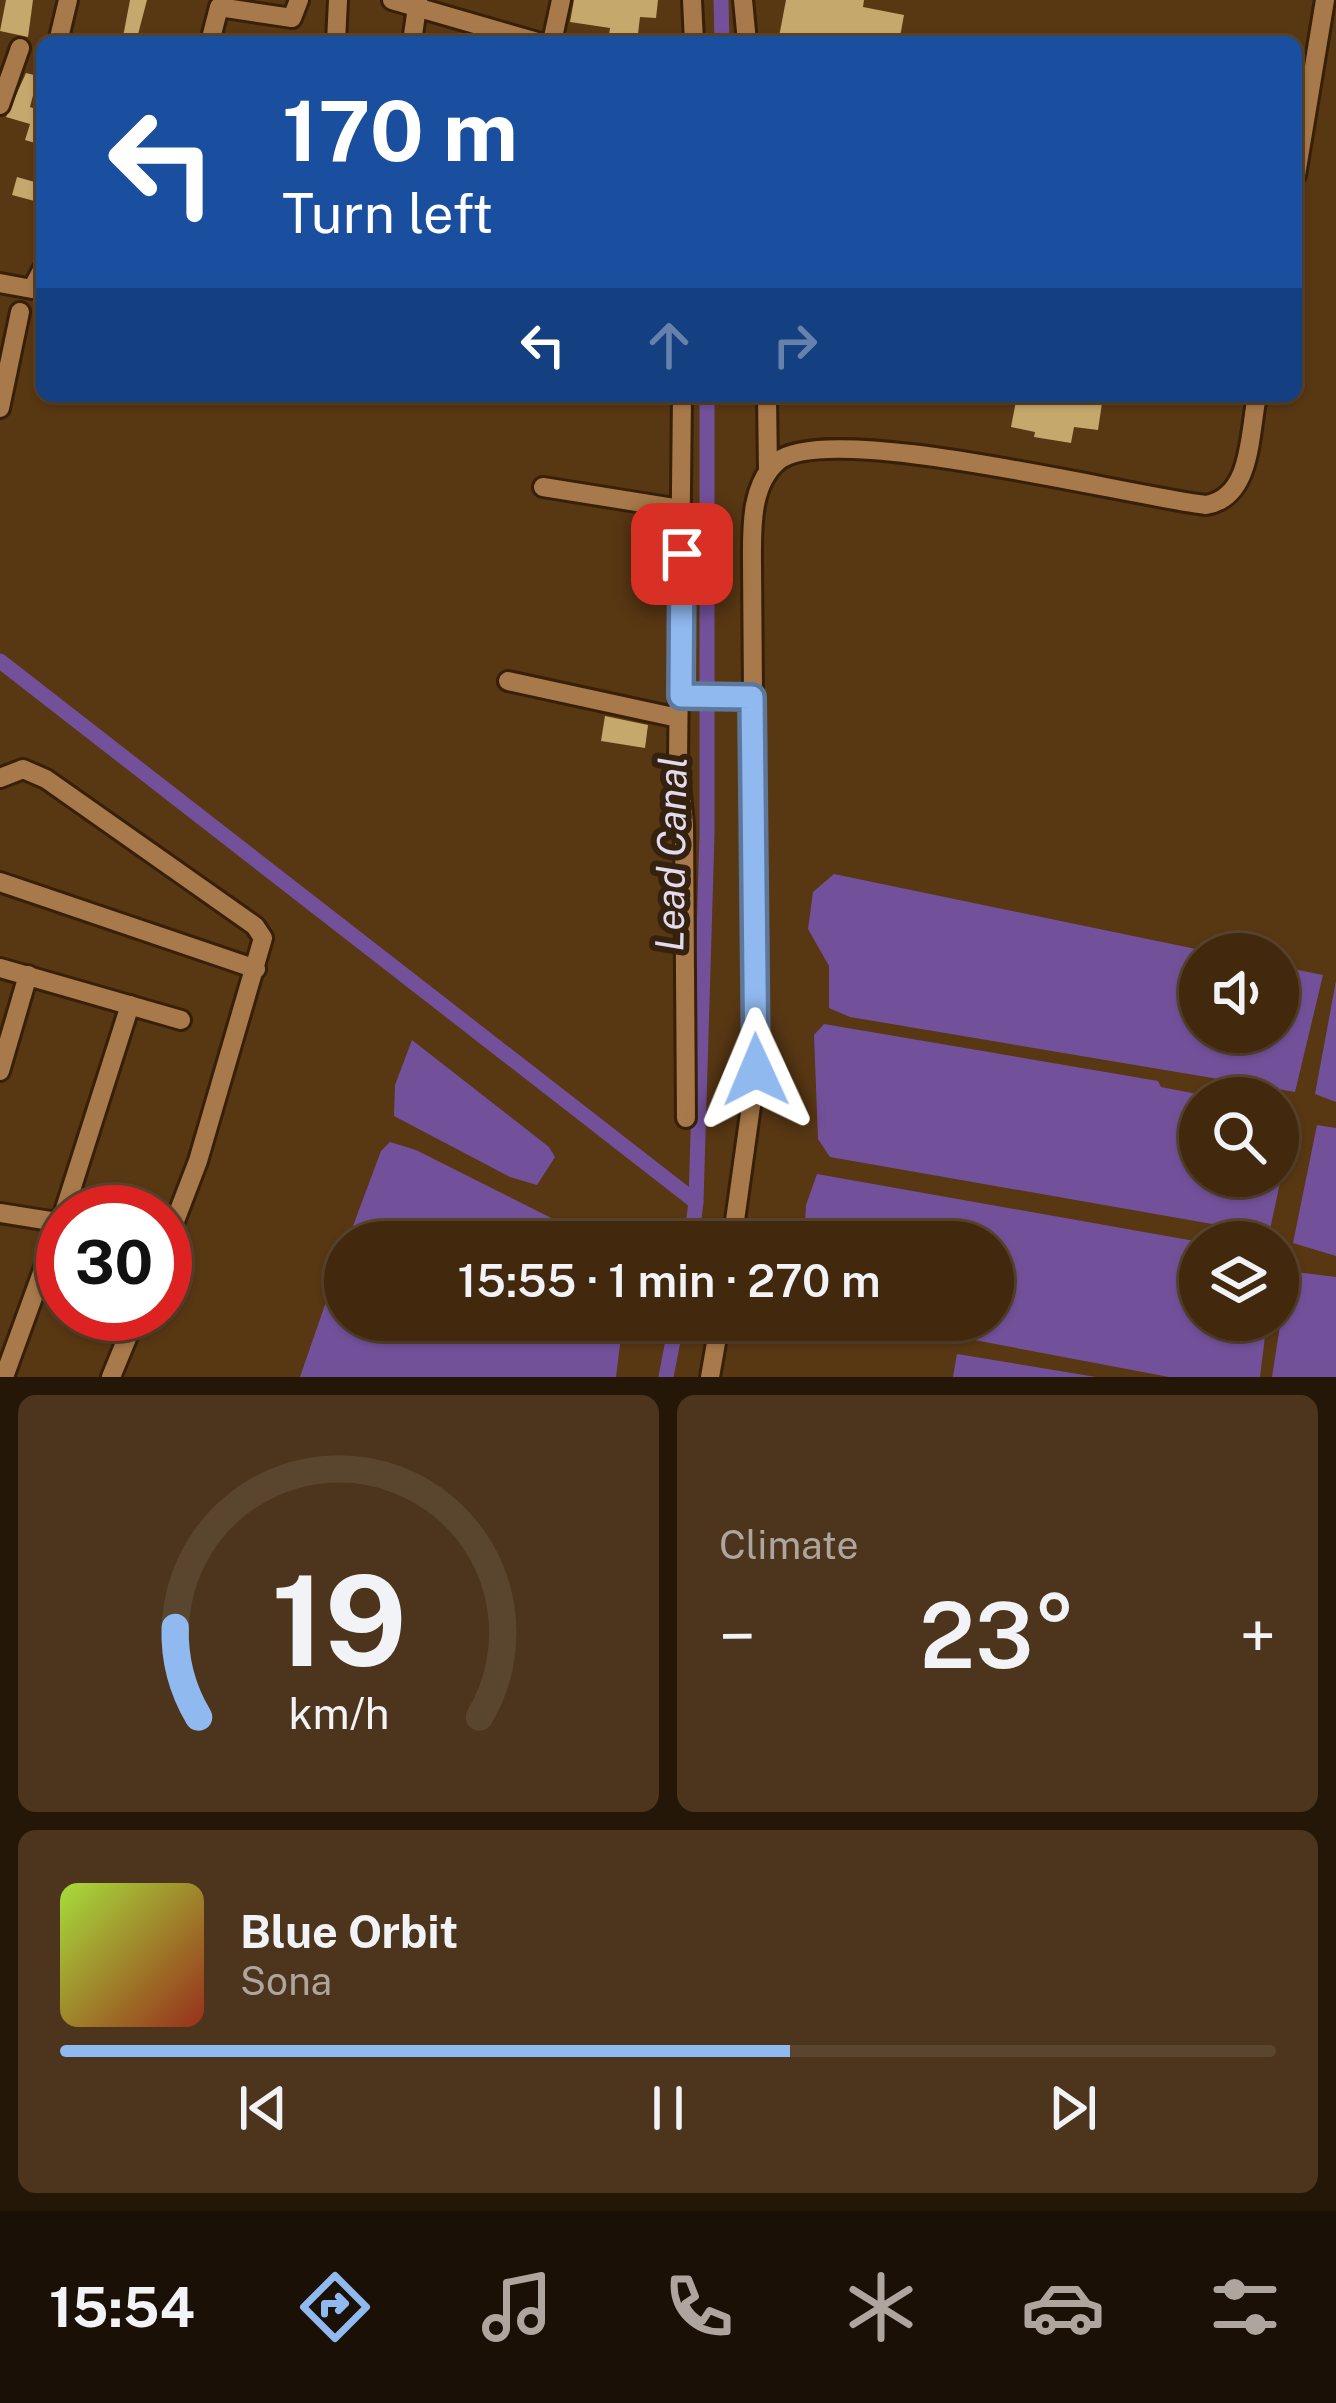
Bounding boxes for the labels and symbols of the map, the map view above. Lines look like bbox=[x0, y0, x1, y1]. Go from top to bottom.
pin bbox=[631, 503, 733, 605]
water label: Lead Canal bbox=[646, 756, 696, 952]
position arrow bbox=[693, 1007, 819, 1133]
speed limit sign: 30 bbox=[36, 1185, 192, 1341]

